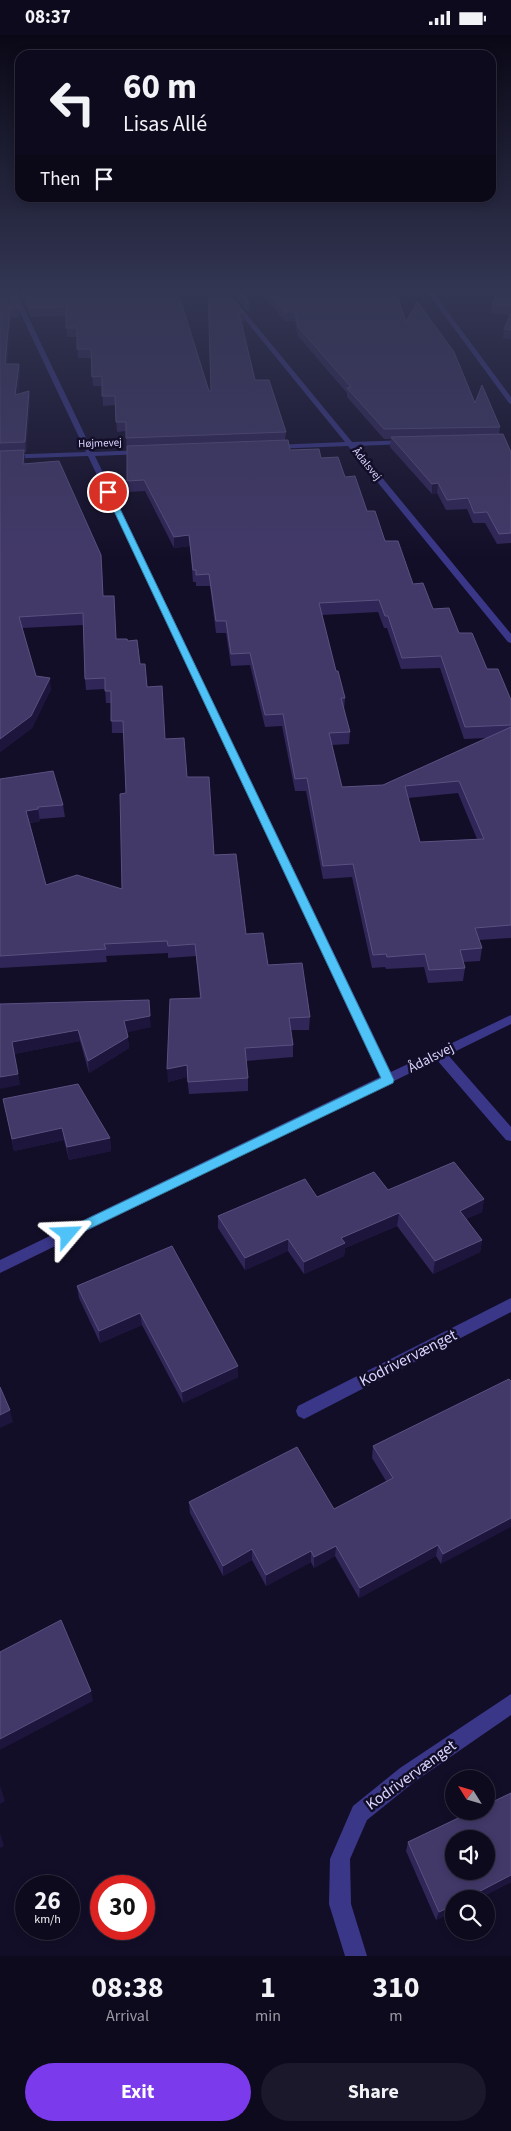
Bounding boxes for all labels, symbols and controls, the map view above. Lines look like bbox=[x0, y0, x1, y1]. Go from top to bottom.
text: 08:37 bbox=[25, 4, 71, 31]
text: 60 m bbox=[123, 62, 197, 112]
icon: left bbox=[40, 70, 105, 135]
text: Lisas Allé bbox=[123, 108, 207, 140]
icon: arrive bbox=[90, 165, 118, 193]
text: Then bbox=[40, 166, 80, 193]
street label: Højmevej bbox=[78, 435, 122, 451]
street label: Ådalsvej bbox=[349, 444, 385, 484]
pin bbox=[87, 471, 129, 513]
icon: arrive bbox=[94, 478, 122, 506]
street label: Ådalsvej bbox=[405, 1038, 457, 1078]
position arrow bbox=[41, 1207, 93, 1259]
street label: Kodrivervænget bbox=[355, 1324, 461, 1392]
street label: Kodrivervænget bbox=[361, 1734, 461, 1815]
north arrow bbox=[445, 1770, 495, 1820]
map controls bbox=[445, 1770, 495, 1940]
button: sound bbox=[445, 1830, 495, 1880]
speed limit sign: 30 bbox=[90, 1875, 155, 1940]
text: 26 bbox=[34, 1883, 61, 1919]
button: search bbox=[445, 1890, 495, 1940]
text: km/h bbox=[34, 1911, 61, 1928]
text: 08:38 bbox=[91, 1966, 164, 2009]
text: 1 bbox=[260, 1966, 276, 2009]
text: 310 bbox=[372, 1966, 420, 2009]
text: Arrival bbox=[106, 2005, 149, 2027]
text: min bbox=[255, 2005, 281, 2027]
text: m bbox=[389, 2005, 403, 2027]
button: Exit bbox=[25, 2063, 251, 2121]
button: Share bbox=[261, 2063, 486, 2121]

